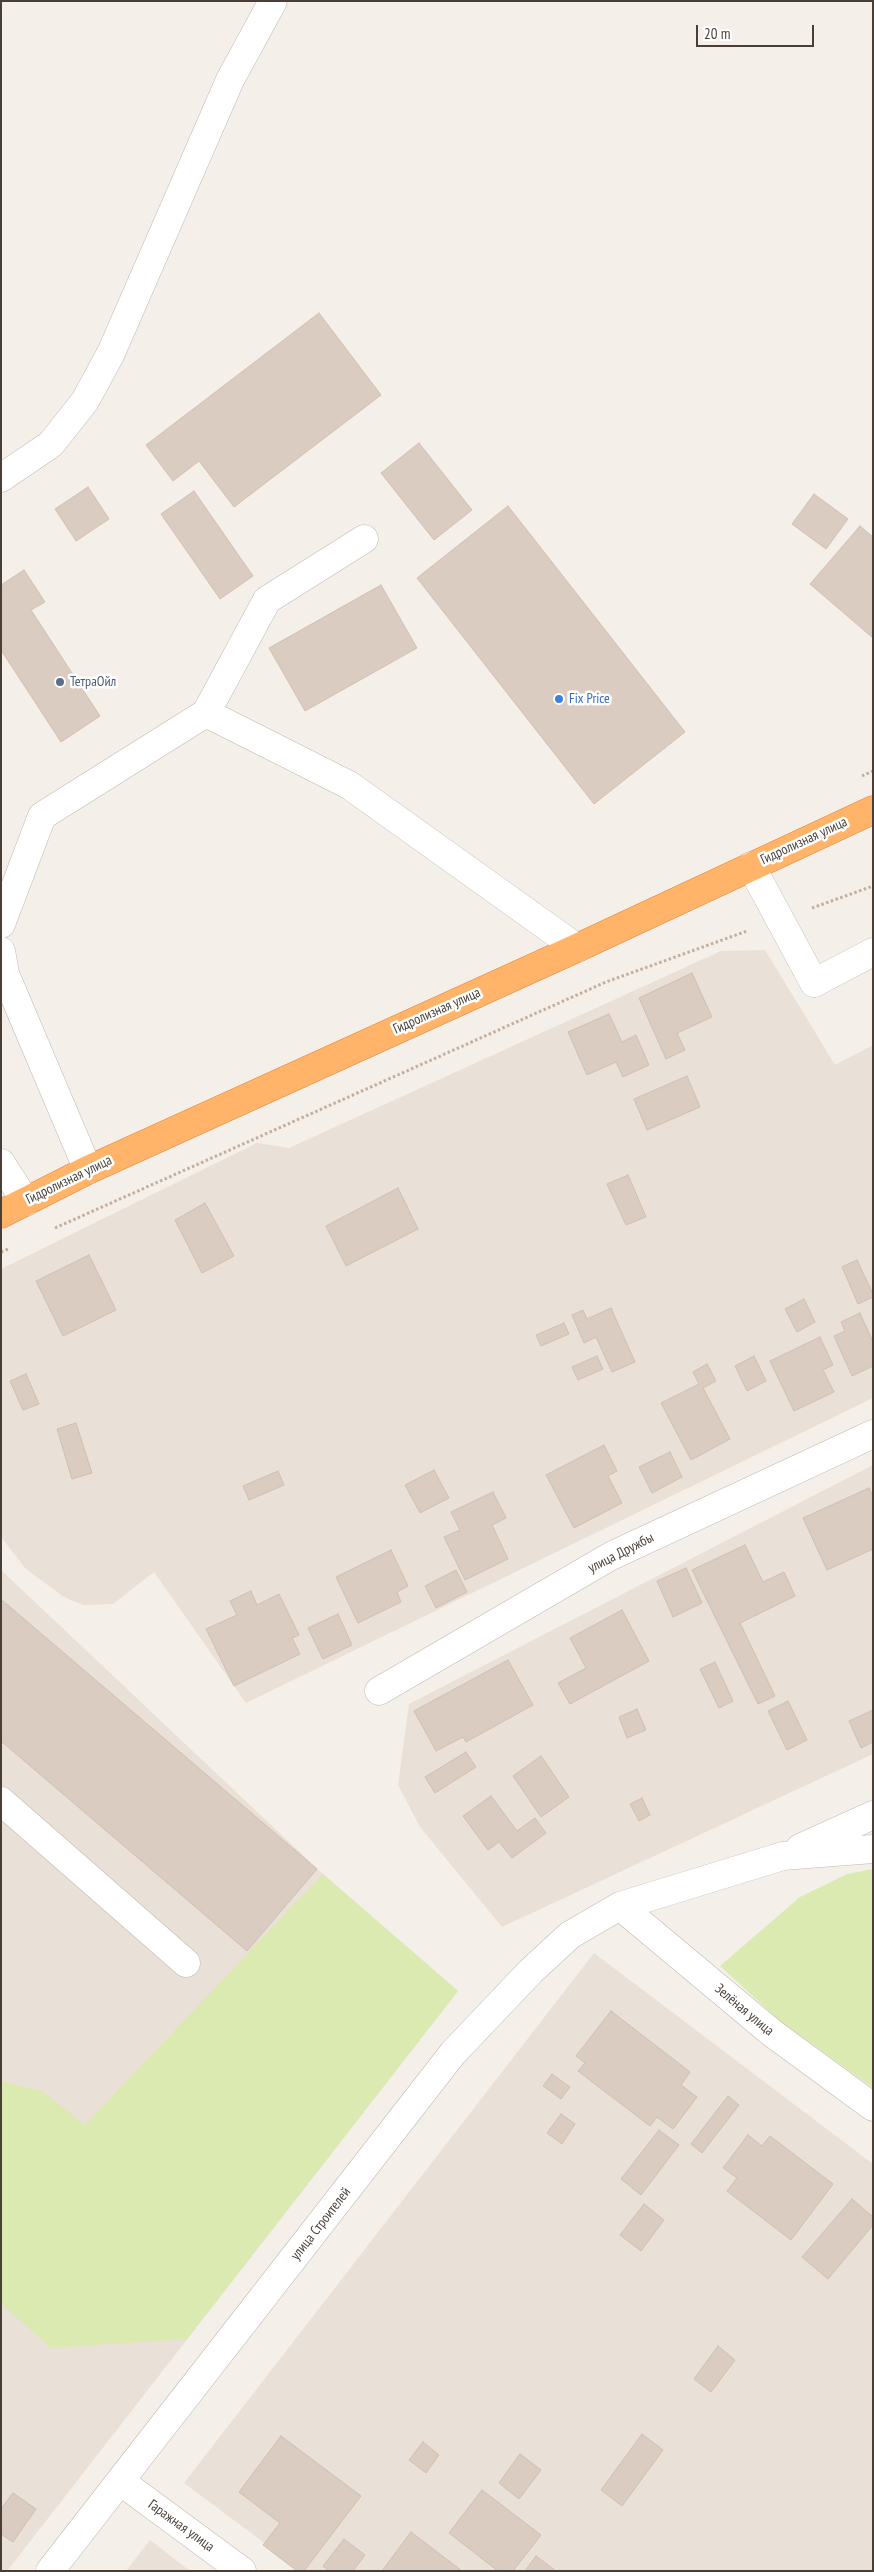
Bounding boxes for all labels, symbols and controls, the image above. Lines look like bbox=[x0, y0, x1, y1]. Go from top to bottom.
scale bar bbox=[699, 15, 816, 47]
text: 20 m bbox=[704, 24, 730, 43]
place label: ТетраОйл bbox=[70, 674, 116, 690]
marker: ТетраОйл bbox=[54, 676, 66, 688]
place label: Fix Price bbox=[569, 691, 610, 707]
marker: Fix Price bbox=[553, 693, 565, 705]
street label: Гидролизная улица bbox=[758, 814, 850, 868]
street label: Гидролизная улица bbox=[391, 984, 483, 1038]
street label: Гидролизная улица bbox=[23, 1152, 115, 1208]
street label: улица Дружбы bbox=[585, 1529, 657, 1577]
street label: Зелёная улица bbox=[711, 1980, 777, 2040]
street label: улица Строителей bbox=[287, 2184, 355, 2264]
street label: Гаражная улица bbox=[145, 2496, 217, 2556]

